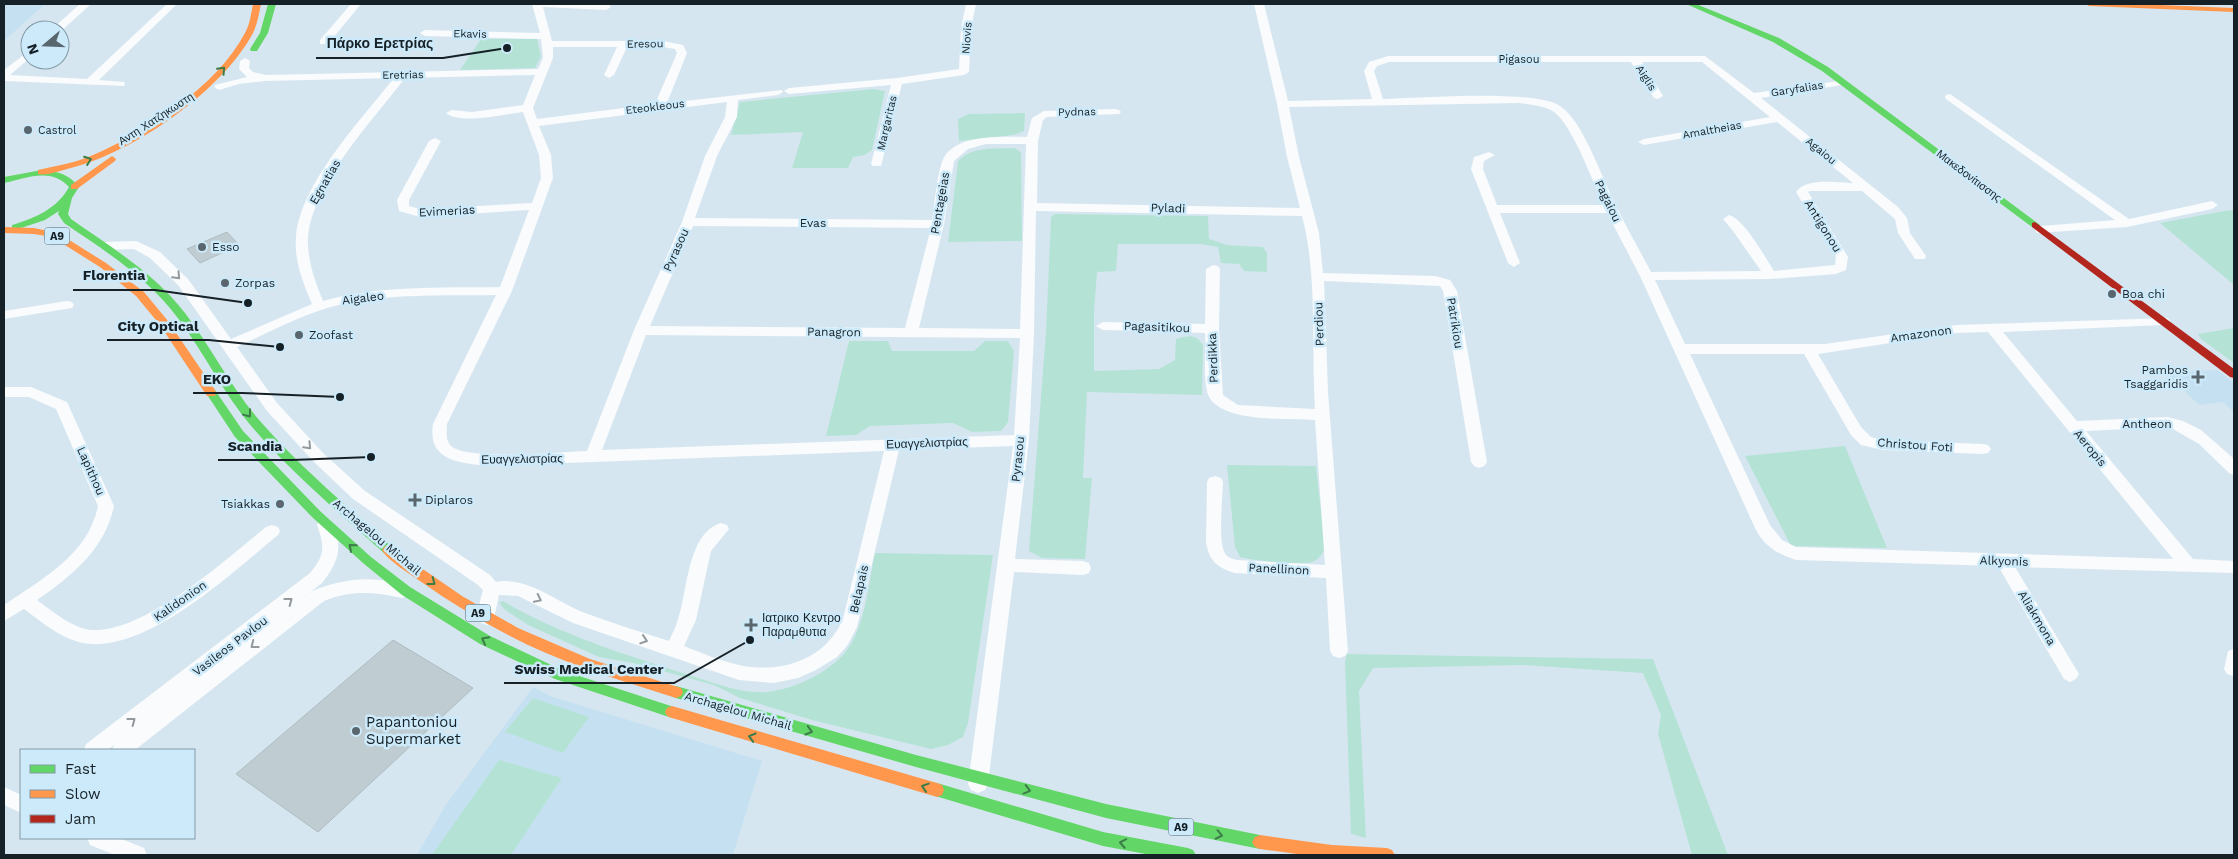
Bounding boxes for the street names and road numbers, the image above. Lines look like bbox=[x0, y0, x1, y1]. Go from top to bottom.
street label: Niovis bbox=[959, 21, 975, 54]
street label: Ekavis bbox=[453, 27, 487, 41]
street label: Eresou bbox=[626, 37, 664, 51]
street label: Pigasou bbox=[1499, 53, 1539, 66]
street label: Aiglis bbox=[1633, 63, 1659, 94]
street label: Eretrias bbox=[382, 68, 424, 82]
street label: Garyfalias bbox=[1770, 78, 1824, 100]
street label: Αντη Χατζηκωστη bbox=[116, 90, 196, 148]
street label: Margaritas bbox=[874, 94, 900, 152]
street label: Eteokleous bbox=[625, 97, 686, 117]
street label: Pydnas bbox=[1058, 105, 1096, 119]
street label: Amaltheias bbox=[1681, 118, 1743, 142]
street label: Agaiou bbox=[1803, 135, 1839, 167]
street label: Μακεδονίτισσης bbox=[1934, 147, 2004, 205]
street label: Egnatias bbox=[307, 157, 343, 207]
street label: Pentageias bbox=[928, 171, 952, 235]
street label: Pagaiou bbox=[1592, 178, 1624, 224]
street label: Antigonou bbox=[1801, 197, 1845, 255]
street label: Pyladi bbox=[1150, 200, 1186, 216]
street label: Evimerias bbox=[419, 203, 475, 219]
street label: Evas bbox=[800, 216, 826, 230]
street label: Pyrasou bbox=[660, 226, 692, 274]
road number: A9 bbox=[44, 228, 70, 245]
street label: Aigaleo bbox=[341, 288, 385, 308]
street label: Patrikiou bbox=[1444, 296, 1466, 350]
street label: Perdiou bbox=[1311, 302, 1327, 346]
street label: Pagasitikou bbox=[1124, 319, 1190, 335]
street label: Amazonon bbox=[1889, 323, 1953, 345]
street label: Panagron bbox=[807, 325, 861, 339]
street label: Perdikka bbox=[1205, 333, 1221, 383]
street label: Antheon bbox=[2122, 417, 2172, 431]
street label: Aeropis bbox=[2071, 427, 2109, 469]
street label: Ευαγγελιστρίας bbox=[886, 435, 968, 451]
street label: Pyrasou bbox=[1009, 435, 1027, 483]
street label: Christou Foti bbox=[1877, 435, 1953, 455]
street label: Lapithou bbox=[74, 445, 108, 497]
street label: Ευαγγελιστρίας bbox=[481, 451, 563, 467]
street label: Archagelou Michail bbox=[330, 496, 424, 578]
street label: Alkyonis bbox=[1979, 553, 2029, 569]
street label: Panellinon bbox=[1248, 560, 1310, 578]
street label: Belapais bbox=[847, 564, 871, 614]
street label: Kalidonion bbox=[151, 578, 209, 624]
street label: Aliakmona bbox=[2015, 588, 2059, 648]
road number: A9 bbox=[466, 604, 490, 622]
street label: Vasileos Pavlou bbox=[190, 613, 270, 679]
street label: Archagelou Michail bbox=[683, 689, 793, 733]
road number: A9 bbox=[1168, 819, 1194, 836]

